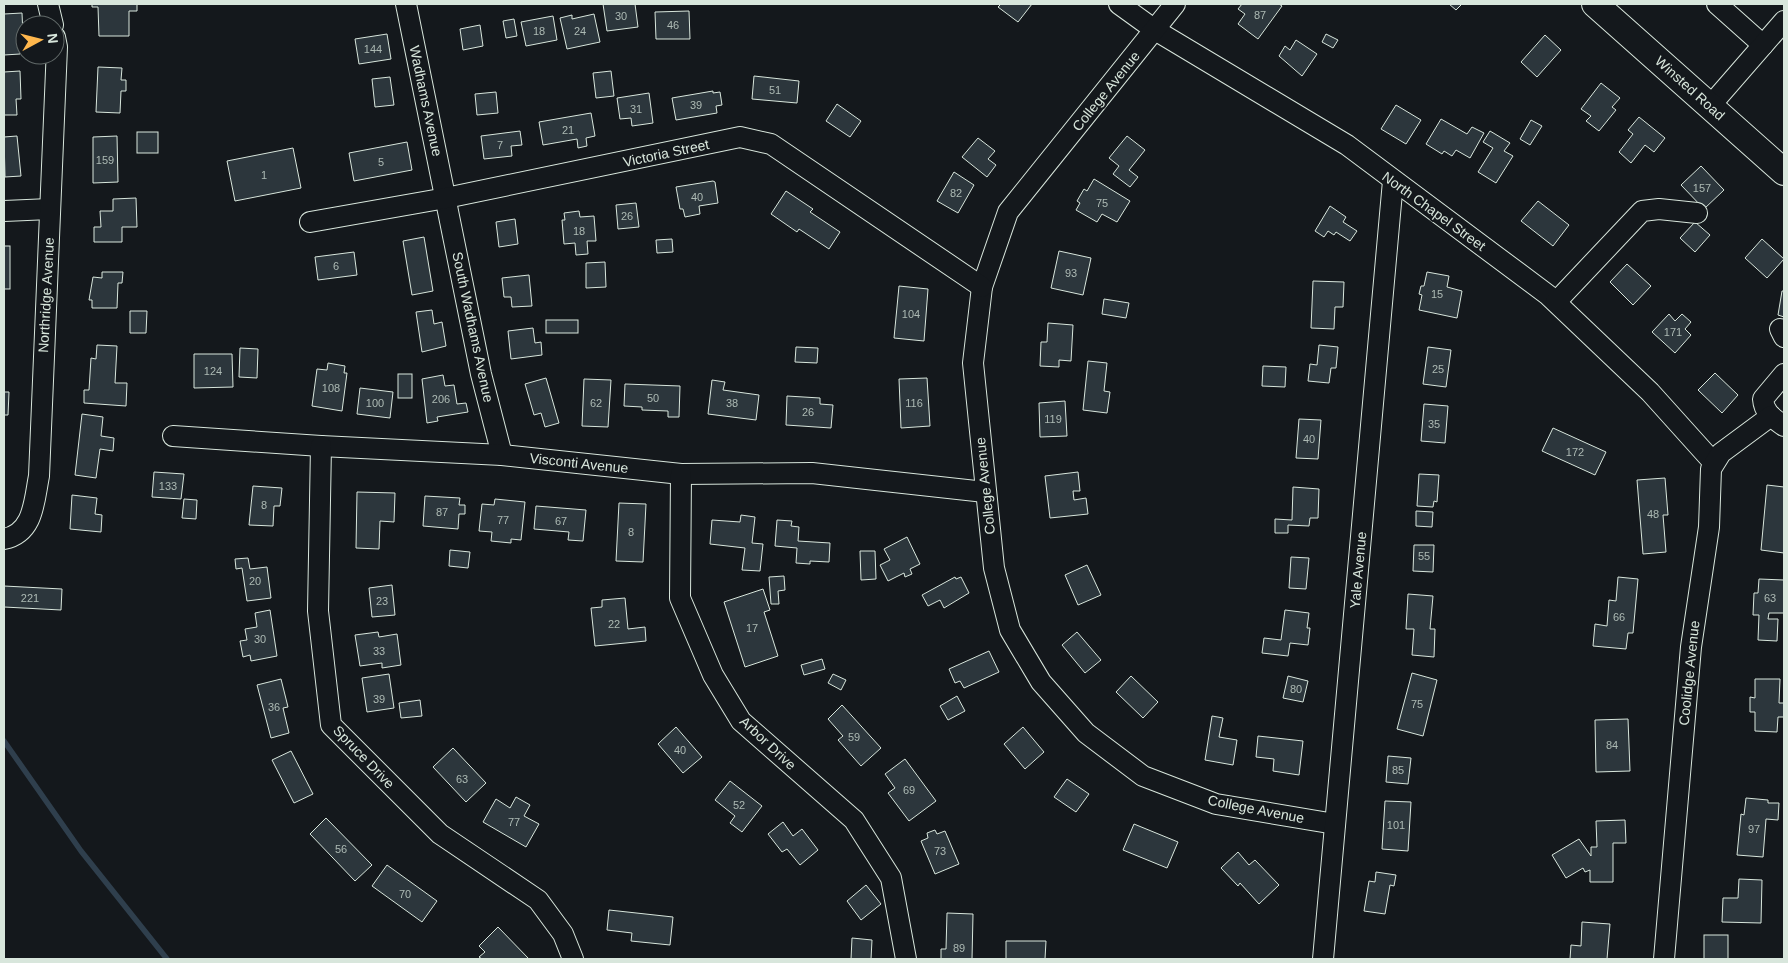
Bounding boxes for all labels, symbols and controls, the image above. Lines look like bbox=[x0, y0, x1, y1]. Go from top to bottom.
house number: 87 bbox=[1254, 9, 1266, 21]
house number: 30 bbox=[615, 10, 627, 22]
north arrow bbox=[15, 15, 65, 65]
house number: 46 bbox=[667, 19, 679, 31]
house number: 18 bbox=[533, 25, 545, 37]
house number: 24 bbox=[574, 25, 586, 37]
text: N bbox=[44, 32, 61, 44]
house number: 144 bbox=[364, 43, 382, 55]
street label: Wadhams Avenue bbox=[406, 44, 446, 158]
street label: College Avenue bbox=[1069, 48, 1143, 134]
street label: Winsted Road bbox=[1652, 53, 1728, 123]
house number: 51 bbox=[769, 84, 781, 96]
house number: 39 bbox=[690, 99, 702, 111]
house number: 31 bbox=[630, 103, 642, 115]
house number: 21 bbox=[562, 124, 574, 136]
street label: Victoria Street bbox=[621, 136, 711, 170]
house number: 7 bbox=[497, 139, 503, 151]
house number: 159 bbox=[96, 154, 114, 166]
house number: 5 bbox=[378, 156, 384, 168]
street label: North Chapel Street bbox=[1379, 168, 1489, 254]
house number: 1 bbox=[261, 169, 267, 181]
house number: 157 bbox=[1693, 182, 1711, 194]
house number: 82 bbox=[950, 187, 962, 199]
house number: 40 bbox=[691, 191, 703, 203]
house number: 75 bbox=[1096, 197, 1108, 209]
house number: 26 bbox=[621, 210, 633, 222]
house number: 18 bbox=[573, 225, 585, 237]
street label: Northridge Avenue bbox=[35, 237, 57, 353]
street label: South Wadhams Avenue bbox=[449, 250, 497, 404]
house number: 6 bbox=[333, 260, 339, 272]
house number: 93 bbox=[1065, 267, 1077, 279]
house number: 15 bbox=[1431, 288, 1443, 300]
house number: 104 bbox=[902, 308, 920, 320]
house number: 171 bbox=[1664, 326, 1682, 338]
house number: 25 bbox=[1432, 363, 1444, 375]
house number: 124 bbox=[204, 365, 222, 377]
house number: 108 bbox=[322, 382, 340, 394]
house number: 50 bbox=[647, 392, 659, 404]
house number: 206 bbox=[432, 393, 450, 405]
house number: 100 bbox=[366, 397, 384, 409]
house number: 62 bbox=[590, 397, 602, 409]
house number: 38 bbox=[726, 397, 738, 409]
house number: 116 bbox=[905, 397, 923, 409]
house number: 26 bbox=[802, 406, 814, 418]
house number: 119 bbox=[1044, 413, 1062, 425]
house number: 35 bbox=[1428, 418, 1440, 430]
house number: 40 bbox=[1303, 433, 1315, 445]
street label: College Avenue bbox=[972, 436, 998, 535]
house number: 172 bbox=[1566, 446, 1584, 458]
street label: Visconti Avenue bbox=[529, 450, 629, 476]
house number: 133 bbox=[159, 480, 177, 492]
house number: 8 bbox=[261, 499, 267, 511]
house number: 87 bbox=[436, 506, 448, 518]
house number: 48 bbox=[1647, 508, 1659, 520]
house number: 77 bbox=[497, 514, 509, 526]
house number: 67 bbox=[555, 515, 567, 527]
house number: 8 bbox=[628, 526, 634, 538]
street label: Yale Avenue bbox=[1347, 531, 1369, 609]
house number: 55 bbox=[1418, 550, 1430, 562]
house number: 20 bbox=[249, 575, 261, 587]
house number: 221 bbox=[21, 592, 39, 604]
house number: 63 bbox=[1764, 592, 1776, 604]
house number: 23 bbox=[376, 595, 388, 607]
house number: 66 bbox=[1613, 611, 1625, 623]
house number: 22 bbox=[608, 618, 620, 630]
street label: Coolidge Avenue bbox=[1676, 619, 1702, 726]
house number: 17 bbox=[746, 622, 758, 634]
house number: 30 bbox=[254, 633, 266, 645]
house number: 33 bbox=[373, 645, 385, 657]
house number: 80 bbox=[1290, 683, 1302, 695]
house number: 39 bbox=[373, 693, 385, 705]
house number: 75 bbox=[1411, 698, 1423, 710]
house number: 36 bbox=[268, 701, 280, 713]
street label: Arbor Drive bbox=[737, 713, 799, 773]
street label: Spruce Drive bbox=[330, 722, 398, 792]
house number: 59 bbox=[848, 731, 860, 743]
house number: 84 bbox=[1606, 739, 1618, 751]
house number: 40 bbox=[674, 744, 686, 756]
house number: 85 bbox=[1392, 764, 1404, 776]
house number: 63 bbox=[456, 773, 468, 785]
house number: 69 bbox=[903, 784, 915, 796]
street label: College Avenue bbox=[1206, 792, 1306, 826]
house number: 52 bbox=[733, 799, 745, 811]
house number: 77 bbox=[508, 816, 520, 828]
house number: 101 bbox=[1387, 819, 1405, 831]
house number: 97 bbox=[1748, 823, 1760, 835]
house number: 56 bbox=[335, 843, 347, 855]
house number: 73 bbox=[934, 845, 946, 857]
house number: 70 bbox=[399, 888, 411, 900]
house number: 89 bbox=[953, 942, 965, 954]

